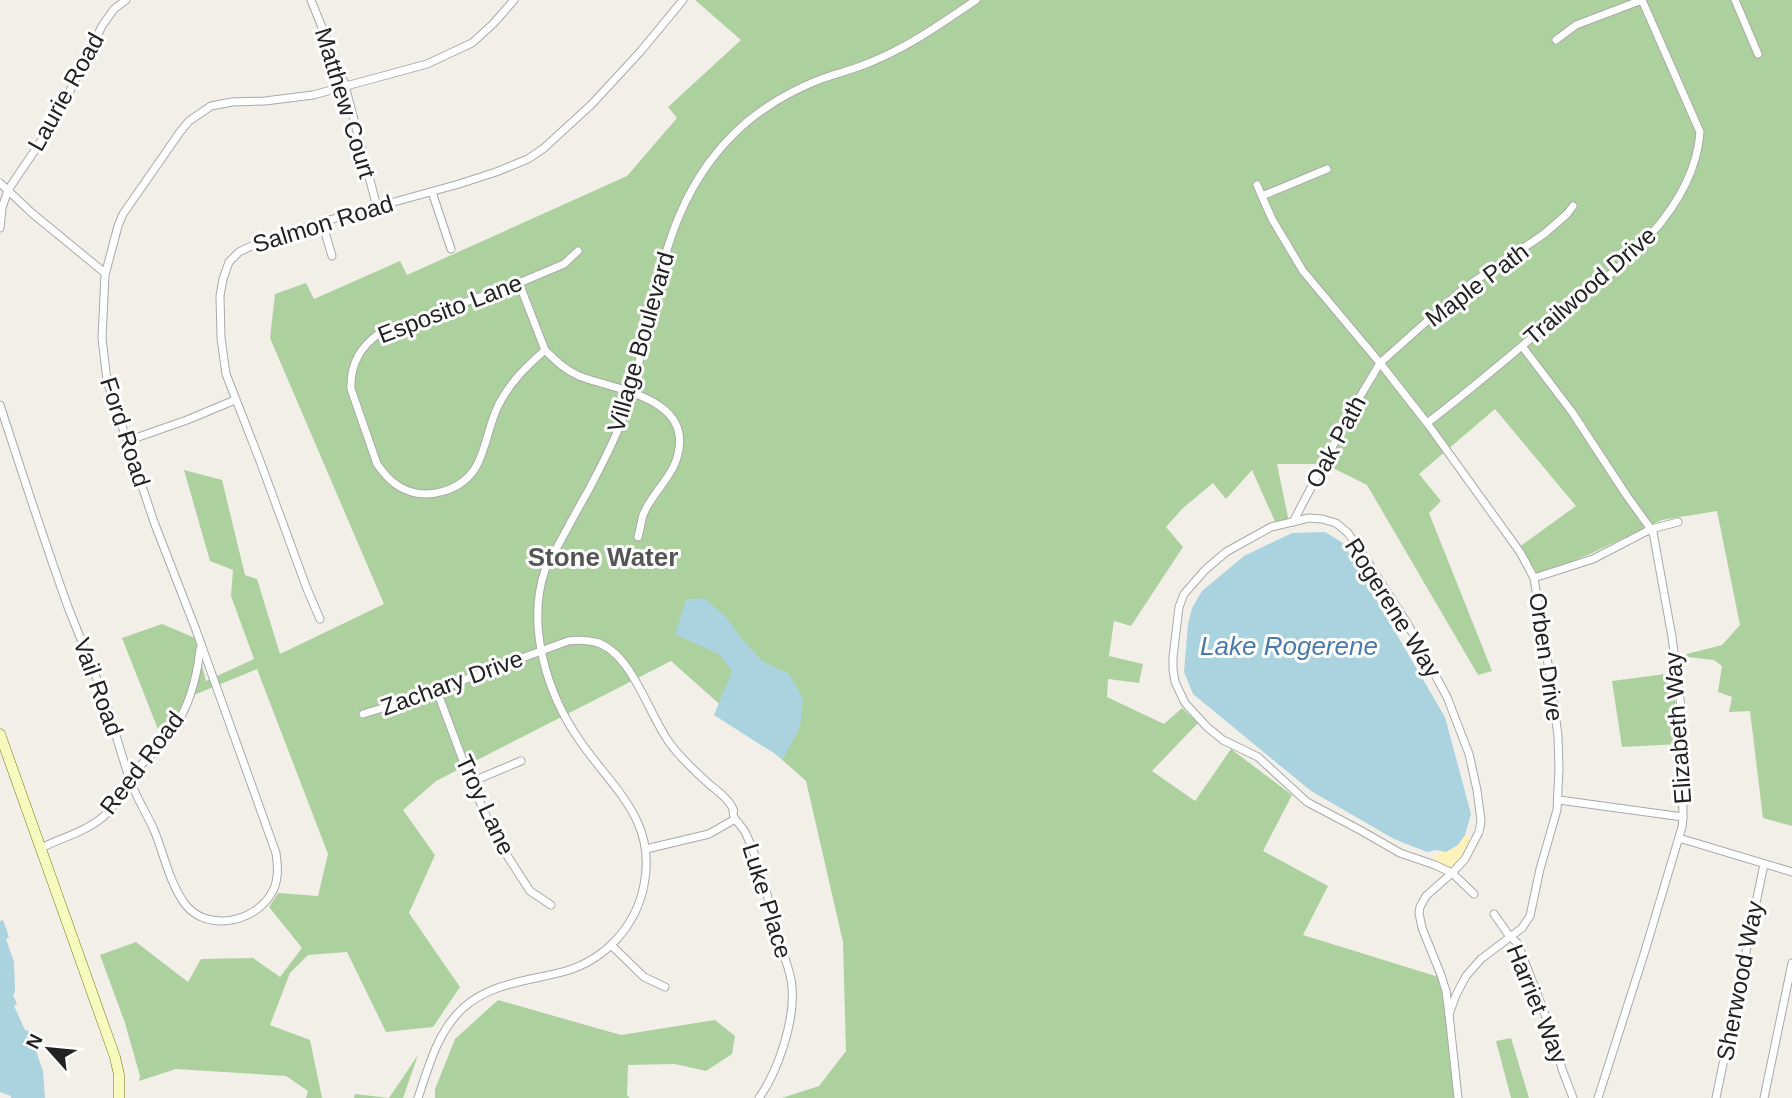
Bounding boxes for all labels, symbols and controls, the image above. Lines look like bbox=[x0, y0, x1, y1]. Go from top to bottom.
street label: Matthew Court bbox=[310, 24, 381, 182]
street label: Laurie Road bbox=[22, 28, 109, 155]
street label: Salmon Road bbox=[249, 189, 396, 258]
street label: Trailwood Drive bbox=[1518, 221, 1661, 350]
street label: Maple Path bbox=[1420, 237, 1533, 332]
street label: Village Boulevard bbox=[602, 249, 679, 435]
street label: Esposito Lane bbox=[374, 269, 526, 348]
street label: Ford Road bbox=[95, 374, 156, 490]
street label: Oak Path bbox=[1300, 391, 1371, 492]
street label: Rogerene Way bbox=[1340, 533, 1447, 682]
district label: Stone Water bbox=[528, 542, 678, 572]
street label: Orben Drive bbox=[1524, 591, 1569, 723]
water label: Lake Rogerene bbox=[1200, 631, 1378, 661]
street label: Vail Road bbox=[68, 634, 129, 740]
street label: Zachary Drive bbox=[377, 644, 527, 721]
street label: Elizabeth Way bbox=[1659, 651, 1696, 805]
street label: Reed Road bbox=[94, 706, 189, 819]
street label: Troy Lane bbox=[451, 751, 520, 859]
street label: Luke Place bbox=[737, 840, 798, 962]
street label: Sherwood Way bbox=[1711, 899, 1768, 1063]
street label: Harriet Way bbox=[1501, 940, 1574, 1067]
north arrow bbox=[14, 1014, 84, 1084]
text: N bbox=[22, 1031, 47, 1052]

